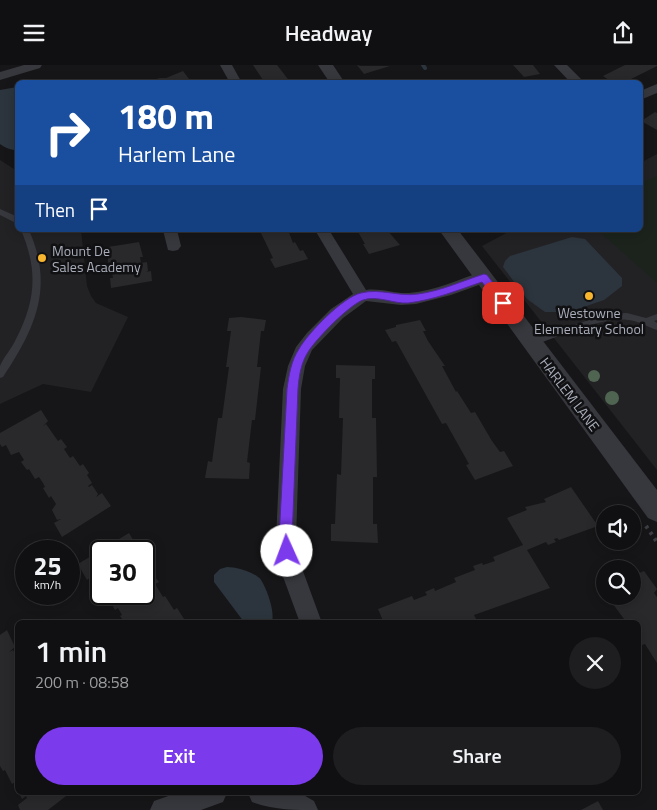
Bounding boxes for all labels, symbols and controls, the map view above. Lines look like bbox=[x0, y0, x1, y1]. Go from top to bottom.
text: Headway bbox=[285, 16, 372, 50]
icon: menu bbox=[20, 19, 48, 47]
icon: share bbox=[609, 19, 637, 47]
text: 180 m bbox=[118, 89, 214, 143]
icon: right bbox=[35, 100, 100, 165]
text: Harlem Lane bbox=[118, 137, 235, 171]
text: Then bbox=[35, 195, 75, 224]
icon: arrive bbox=[85, 195, 113, 223]
place label: Mount De Sales Academy bbox=[52, 240, 141, 277]
marker: Mount De Sales Academy bbox=[36, 252, 48, 264]
pin bbox=[482, 282, 524, 324]
icon: arrive bbox=[489, 289, 517, 317]
marker: Westowne Elementary School bbox=[583, 290, 595, 302]
place label: Westowne Elementary School bbox=[534, 302, 644, 339]
street label: HARLEM LANE bbox=[535, 353, 605, 436]
map controls bbox=[596, 505, 641, 605]
button: sound bbox=[596, 505, 641, 550]
position arrow bbox=[260, 524, 312, 576]
speed limit sign: 30 bbox=[90, 540, 155, 605]
text: 25 bbox=[33, 547, 62, 585]
button: search bbox=[596, 560, 641, 605]
text: km/h bbox=[34, 575, 61, 594]
text: 1 min bbox=[35, 628, 107, 674]
button: close bbox=[569, 637, 621, 689]
text: 200 m · 08:58 bbox=[35, 670, 129, 694]
button: Exit bbox=[35, 727, 323, 785]
button: Share bbox=[333, 727, 621, 785]

